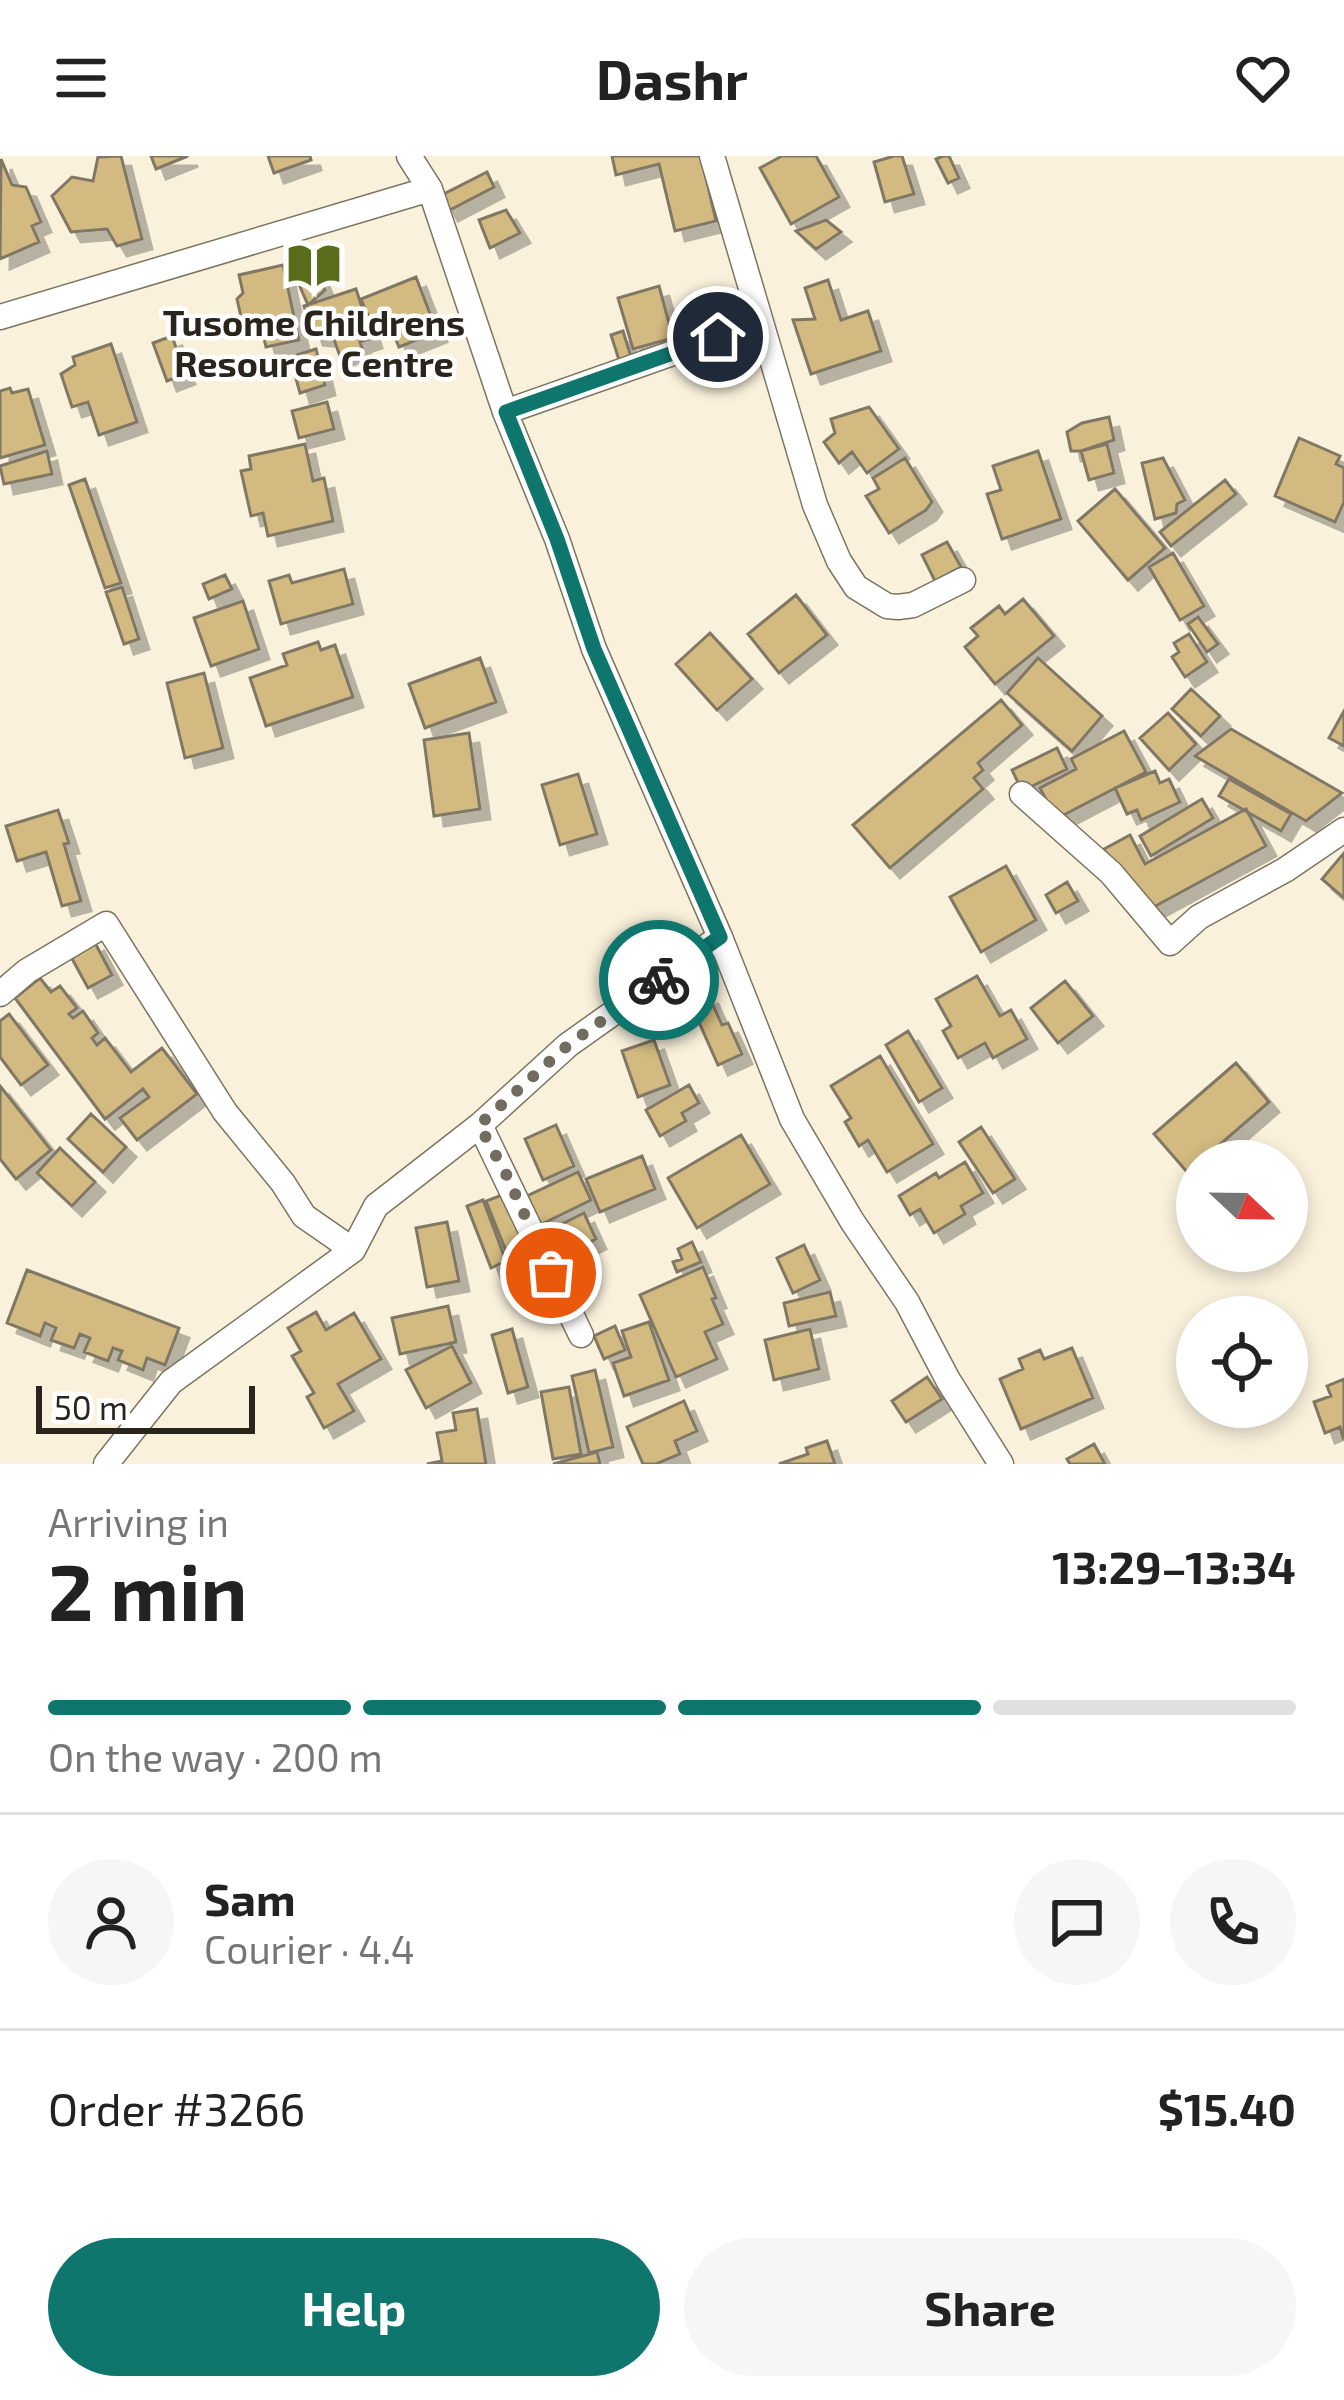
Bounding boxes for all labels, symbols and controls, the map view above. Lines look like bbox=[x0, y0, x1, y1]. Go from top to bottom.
icon: menu bbox=[48, 45, 114, 111]
icon: heart bbox=[1230, 45, 1296, 111]
text: Dashr bbox=[596, 46, 748, 111]
library icon: Tusome Childrens Resource Centre bbox=[285, 236, 343, 294]
pin bbox=[667, 286, 769, 388]
place label: Tusome Childrens Resource Centre bbox=[163, 300, 465, 384]
icon: home bbox=[685, 304, 751, 370]
courier bbox=[599, 920, 719, 1040]
icon: bike bbox=[626, 947, 692, 1013]
north arrow bbox=[1176, 1140, 1308, 1272]
map controls bbox=[1176, 1140, 1308, 1428]
pin bbox=[500, 1222, 602, 1324]
icon: bag bbox=[518, 1240, 584, 1306]
button: locate bbox=[1176, 1296, 1308, 1428]
scale bar bbox=[36, 1380, 255, 1433]
text: 50 m bbox=[54, 1387, 128, 1427]
text: Arriving in bbox=[48, 1498, 229, 1545]
text: 13:29–13:34 bbox=[1052, 1539, 1296, 1593]
text: 2 min bbox=[48, 1543, 247, 1637]
text: On the way · 200 m bbox=[48, 1733, 383, 1780]
button: person bbox=[48, 1859, 174, 1985]
button: chat bbox=[1014, 1859, 1140, 1985]
button: phone bbox=[1170, 1859, 1296, 1985]
text: Sam bbox=[204, 1871, 296, 1925]
text: Courier · 4.4 bbox=[204, 1925, 415, 1972]
text: Order #3266 bbox=[48, 2081, 305, 2135]
text: $15.40 bbox=[1158, 2081, 1296, 2135]
button: Help bbox=[48, 2238, 660, 2376]
button: Share bbox=[684, 2238, 1296, 2376]

